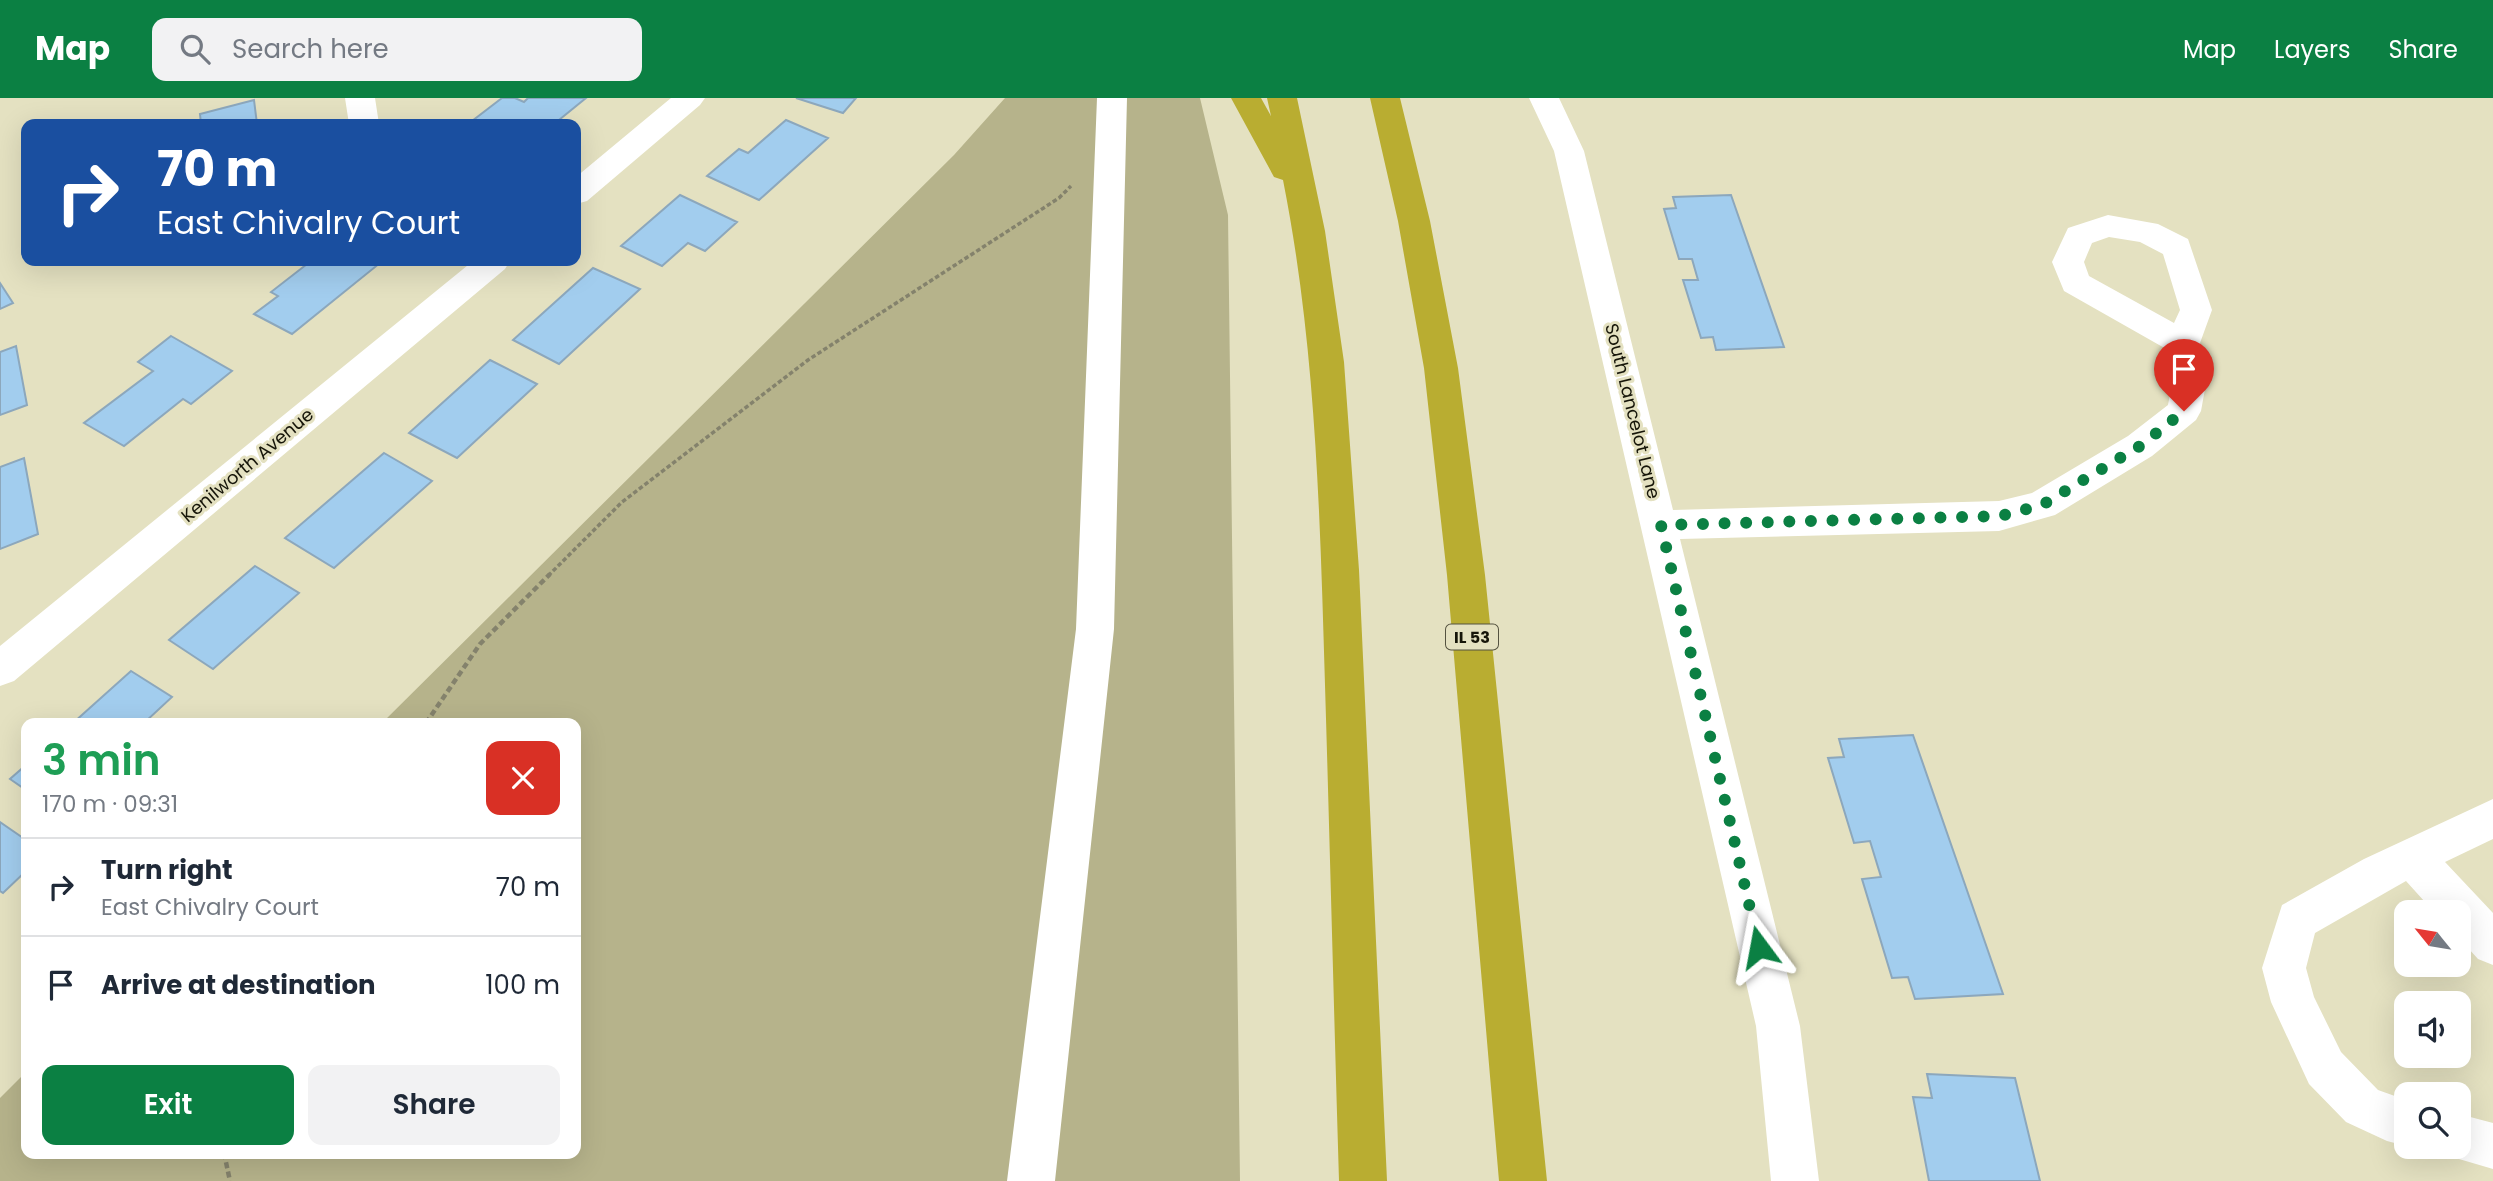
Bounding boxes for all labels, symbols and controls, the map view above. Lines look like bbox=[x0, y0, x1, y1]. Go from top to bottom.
search box bbox=[152, 18, 642, 81]
text: Map bbox=[35, 25, 110, 72]
icon: search bbox=[176, 30, 214, 68]
text: Search here bbox=[232, 31, 389, 67]
text: Map bbox=[2183, 33, 2236, 66]
text: Layers bbox=[2274, 33, 2350, 66]
text: Share bbox=[2388, 33, 2458, 66]
text: 70 m bbox=[157, 135, 277, 203]
icon: right bbox=[42, 147, 133, 238]
text: East Chivalry Court bbox=[157, 200, 460, 245]
street label: South Lancelot Lane bbox=[1599, 321, 1667, 501]
pin bbox=[2154, 339, 2214, 411]
icon: arrive bbox=[2165, 350, 2203, 388]
street label: Kenilworth Avenue bbox=[175, 402, 319, 528]
road number: IL 53 bbox=[1446, 624, 1498, 650]
text: 3 min bbox=[42, 731, 161, 790]
button: close bbox=[486, 741, 560, 815]
text: 170 m · 09:31 bbox=[42, 788, 178, 820]
text: Turn right bbox=[101, 852, 233, 888]
icon: right bbox=[42, 868, 80, 906]
text: 70 m bbox=[496, 869, 560, 905]
text: East Chivalry Court bbox=[101, 891, 319, 923]
north arrow bbox=[2394, 900, 2471, 976]
map controls bbox=[2394, 900, 2471, 1159]
position arrow bbox=[1722, 910, 1796, 984]
icon: arrive bbox=[42, 966, 80, 1004]
text: Arrive at destination bbox=[101, 967, 376, 1003]
text: 100 m bbox=[485, 967, 560, 1003]
button: sound bbox=[2394, 991, 2471, 1068]
button: Exit bbox=[42, 1065, 294, 1145]
button: Share bbox=[308, 1065, 560, 1145]
button: search bbox=[2394, 1082, 2471, 1159]

